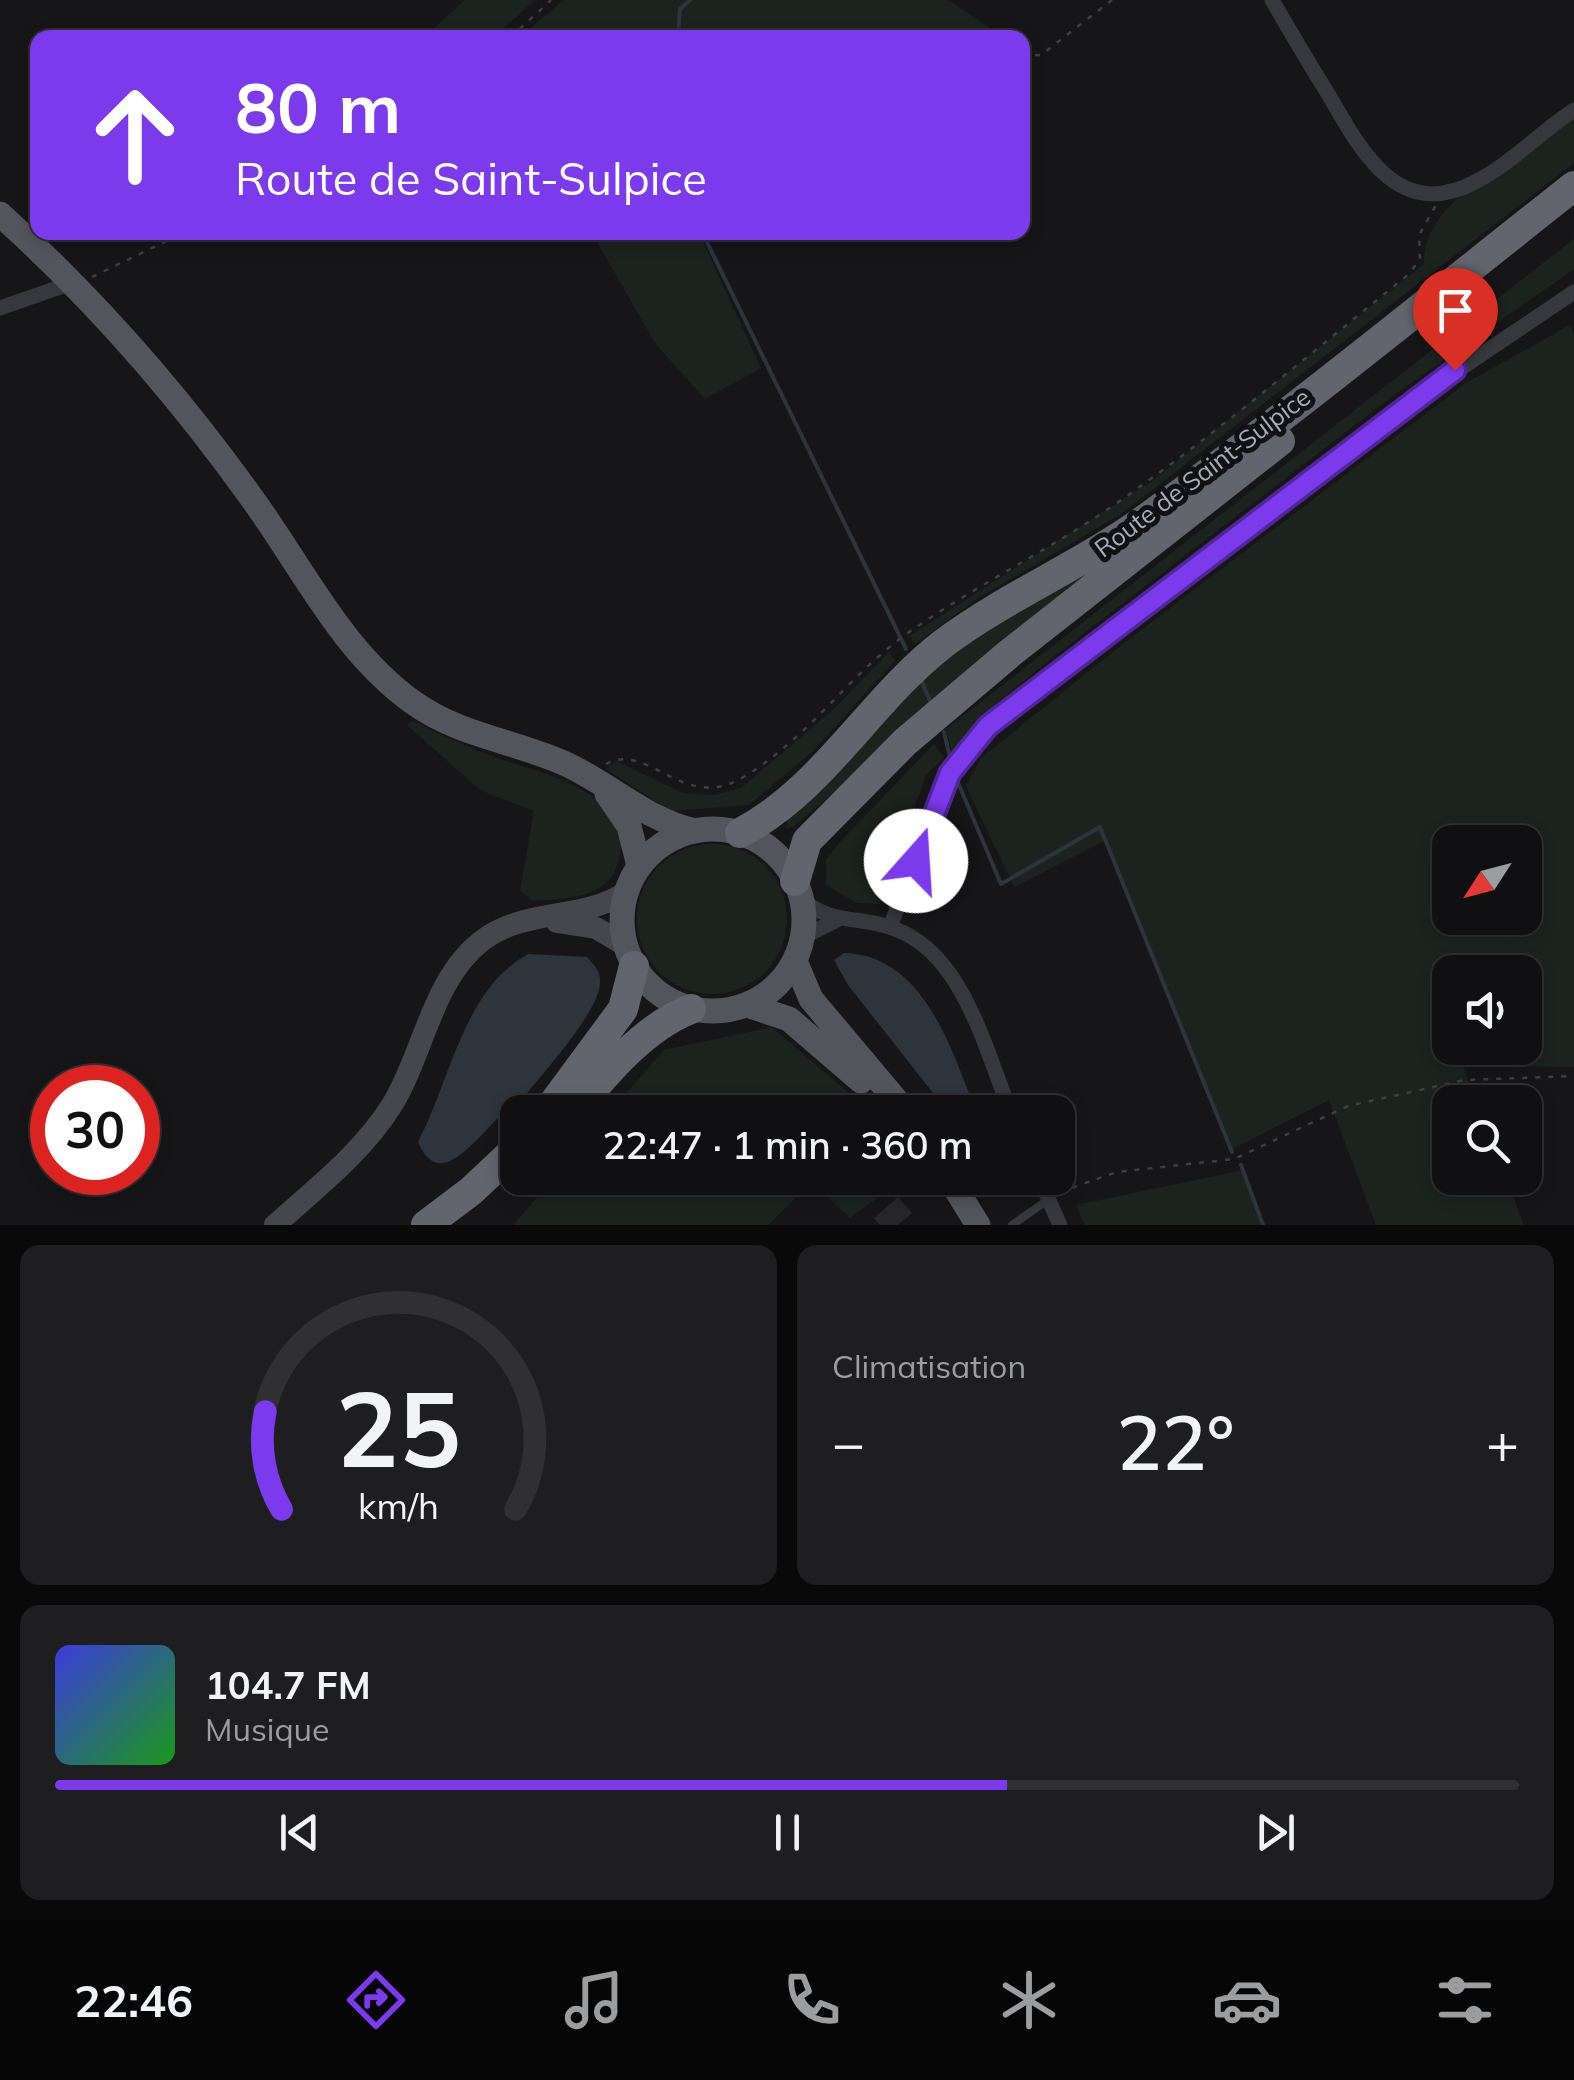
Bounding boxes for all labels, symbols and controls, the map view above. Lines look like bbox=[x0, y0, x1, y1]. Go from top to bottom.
text: 80 m bbox=[235, 63, 401, 151]
icon: ahead bbox=[70, 70, 200, 200]
text: Route de Saint-Sulpice bbox=[235, 150, 707, 206]
pin bbox=[1413, 268, 1498, 371]
icon: arrive bbox=[1428, 283, 1483, 338]
street label: Route de Saint-Sulpice bbox=[1088, 381, 1316, 563]
position arrow bbox=[864, 809, 968, 913]
north arrow bbox=[1432, 825, 1542, 935]
map controls bbox=[1432, 825, 1542, 1195]
button: sound bbox=[1432, 955, 1542, 1065]
speed limit sign: 30 bbox=[30, 1065, 160, 1195]
button: search bbox=[1432, 1085, 1542, 1195]
text: 22:47 · 1 min · 360 m bbox=[602, 1121, 973, 1169]
text: Climatisation bbox=[832, 1346, 1026, 1386]
text: 25 bbox=[336, 1362, 461, 1493]
text: 22° bbox=[1116, 1395, 1235, 1489]
text: − bbox=[832, 1408, 865, 1477]
text: + bbox=[1486, 1408, 1519, 1477]
text: km/h bbox=[358, 1483, 439, 1528]
text: 104.7 FM bbox=[205, 1661, 371, 1709]
text: Musique bbox=[205, 1709, 329, 1749]
icon: previous bbox=[272, 1805, 327, 1860]
icon: pause bbox=[760, 1805, 815, 1860]
icon: next bbox=[1248, 1805, 1303, 1860]
icon: directions bbox=[341, 1965, 411, 2035]
icon: music bbox=[559, 1965, 629, 2035]
icon: phone bbox=[777, 1965, 847, 2035]
icon: climate bbox=[994, 1965, 1064, 2035]
icon: car bbox=[1212, 1965, 1282, 2035]
icon: filters bbox=[1430, 1965, 1500, 2035]
text: 22:46 bbox=[74, 1972, 193, 2028]

